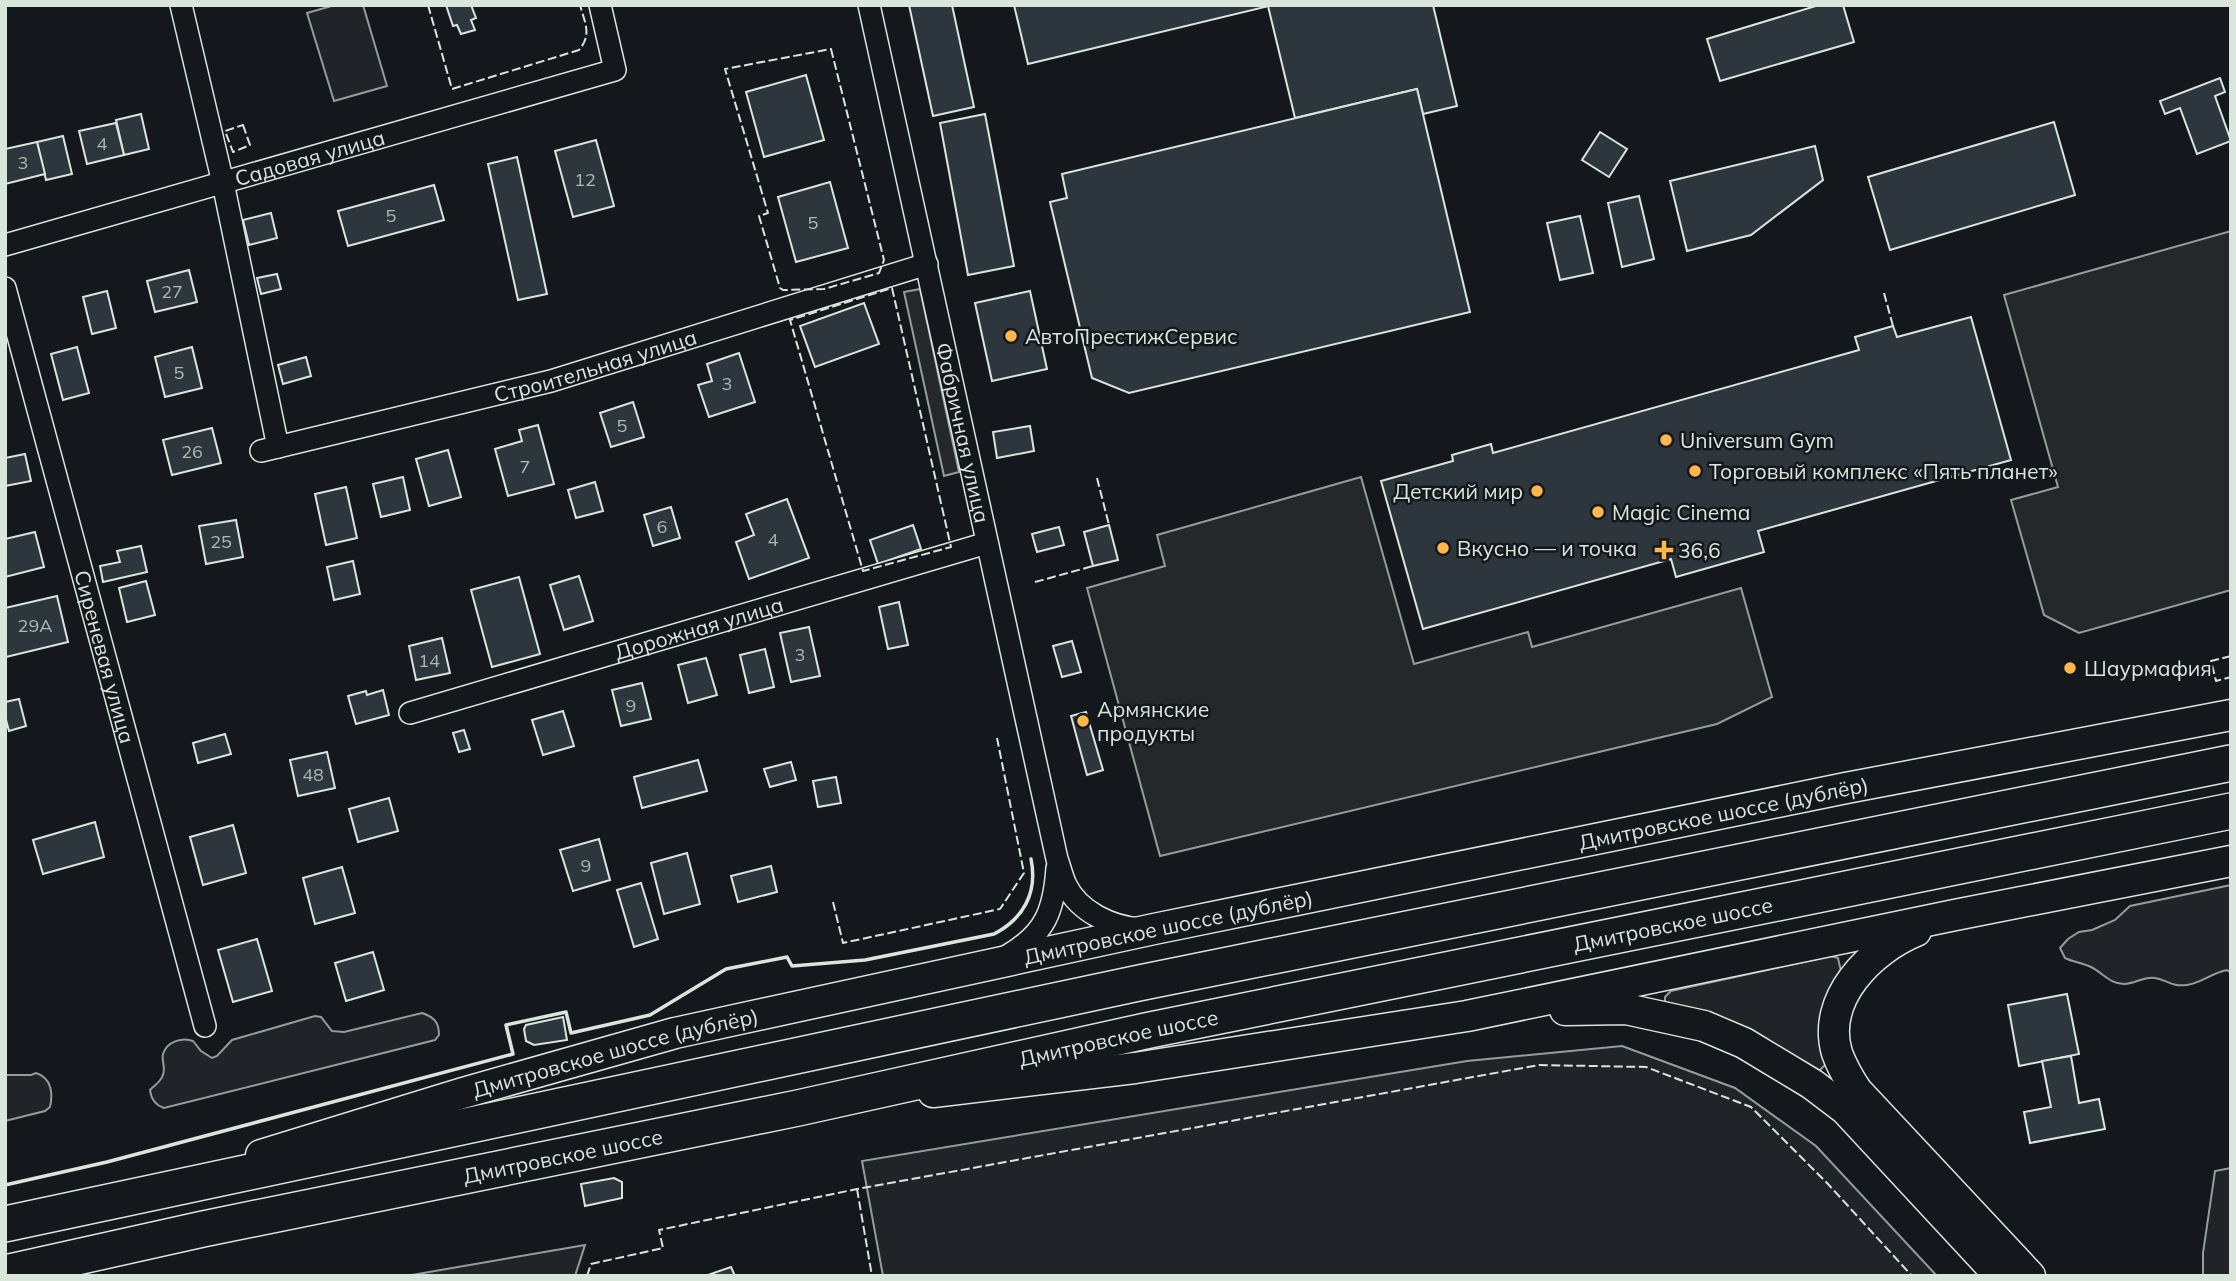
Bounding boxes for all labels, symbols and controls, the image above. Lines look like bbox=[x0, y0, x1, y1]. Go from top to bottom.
street label: Садовая улица bbox=[232, 124, 388, 191]
house number: 4 bbox=[97, 132, 108, 155]
house number: 3 bbox=[18, 151, 28, 174]
house number: 12 bbox=[574, 168, 596, 191]
house number: 5 bbox=[386, 204, 397, 227]
house number: 5 bbox=[808, 211, 819, 234]
house number: 27 bbox=[161, 280, 183, 303]
place label: АвтоПрестижСервис bbox=[1025, 323, 1238, 349]
street label: Строительная улица bbox=[491, 324, 700, 407]
marker: АвтоПрестижСервис bbox=[1003, 328, 1019, 344]
street label: Фабричная улица bbox=[931, 340, 996, 525]
house number: 5 bbox=[174, 361, 185, 384]
house number: 3 bbox=[722, 372, 732, 395]
house number: 5 bbox=[617, 414, 628, 437]
place label: Universum Gym bbox=[1680, 427, 1834, 453]
marker: Universum Gym bbox=[1658, 432, 1674, 448]
house number: 26 bbox=[181, 440, 203, 463]
house number: 7 bbox=[520, 455, 530, 478]
place label: Торговый комплекс «Пять планет» bbox=[1709, 458, 2058, 484]
marker: Торговый комплекс «Пять планет» bbox=[1687, 463, 1703, 479]
place label: Детский мир bbox=[1393, 478, 1523, 504]
marker: Детский мир bbox=[1529, 483, 1545, 499]
place label: Magic Cinema bbox=[1612, 499, 1750, 525]
marker: Magic Cinema bbox=[1590, 504, 1606, 520]
house number: 6 bbox=[657, 515, 667, 538]
house number: 4 bbox=[768, 528, 779, 551]
house number: 25 bbox=[210, 530, 232, 553]
place label: Вкусно — и точка bbox=[1457, 535, 1637, 561]
place label: 36,6 bbox=[1678, 537, 1721, 563]
marker: Вкусно — и точка bbox=[1435, 540, 1451, 556]
marker: 36,6 bbox=[1656, 542, 1672, 558]
street label: Сиреневая улица bbox=[69, 567, 141, 746]
street label: Дорожная улица bbox=[611, 591, 786, 665]
house number: 29А bbox=[18, 614, 52, 637]
house number: 3 bbox=[795, 643, 805, 666]
house number: 14 bbox=[418, 649, 440, 672]
place label: Шаурмафия bbox=[2084, 655, 2212, 681]
marker: Шаурмафия bbox=[2062, 660, 2078, 676]
house number: 9 bbox=[626, 694, 636, 717]
place label: Армянские продукты bbox=[1097, 696, 1210, 746]
marker: Армянские продукты bbox=[1075, 713, 1091, 729]
house number: 48 bbox=[302, 763, 324, 786]
street label: Дмитровское шоссе (дублёр) bbox=[1576, 771, 1870, 855]
house number: 9 bbox=[581, 854, 591, 877]
street label: Дмитровское шоссе (дублёр) bbox=[1021, 884, 1315, 970]
street label: Дмитровское шоссе bbox=[1571, 891, 1775, 957]
street label: Дмитровское шоссе (дублёр) bbox=[469, 1002, 761, 1103]
street label: Дмитровское шоссе bbox=[1016, 1004, 1220, 1072]
street label: Дмитровское шоссе bbox=[461, 1123, 665, 1189]

